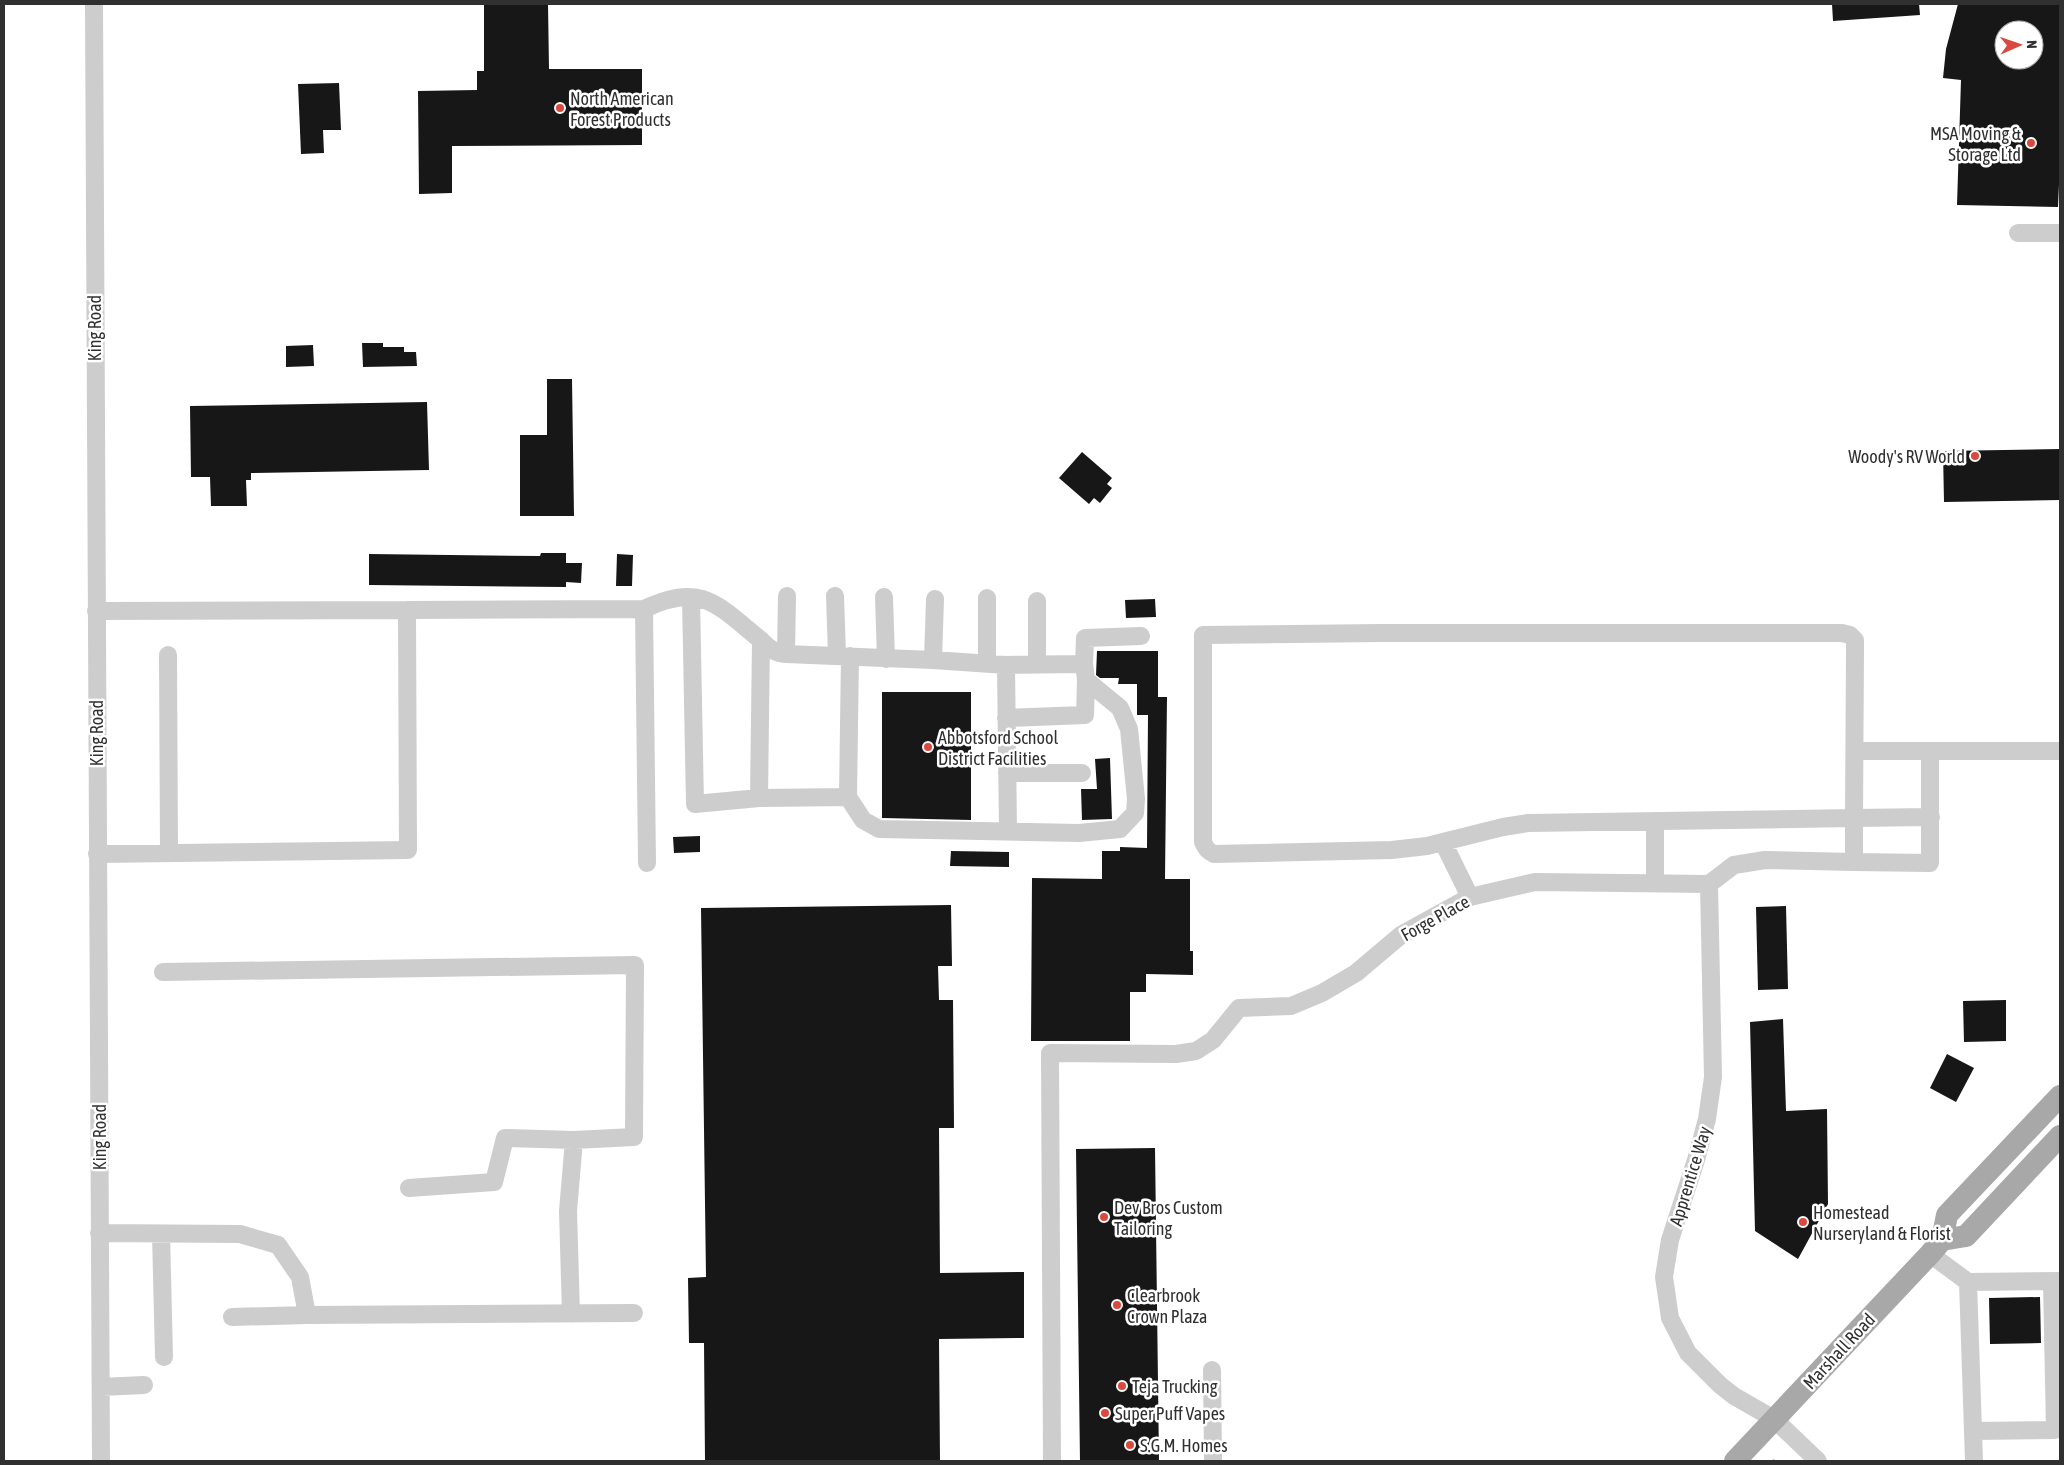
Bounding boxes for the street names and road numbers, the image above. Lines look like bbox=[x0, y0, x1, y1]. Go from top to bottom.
street label: King Road bbox=[84, 295, 105, 361]
street label: King Road bbox=[86, 700, 107, 766]
street label: Forge Place bbox=[1397, 891, 1473, 945]
street label: King Road bbox=[89, 1104, 110, 1170]
street label: Apprentice Way bbox=[1665, 1124, 1715, 1228]
street label: Marshall Road bbox=[1799, 1309, 1879, 1393]

